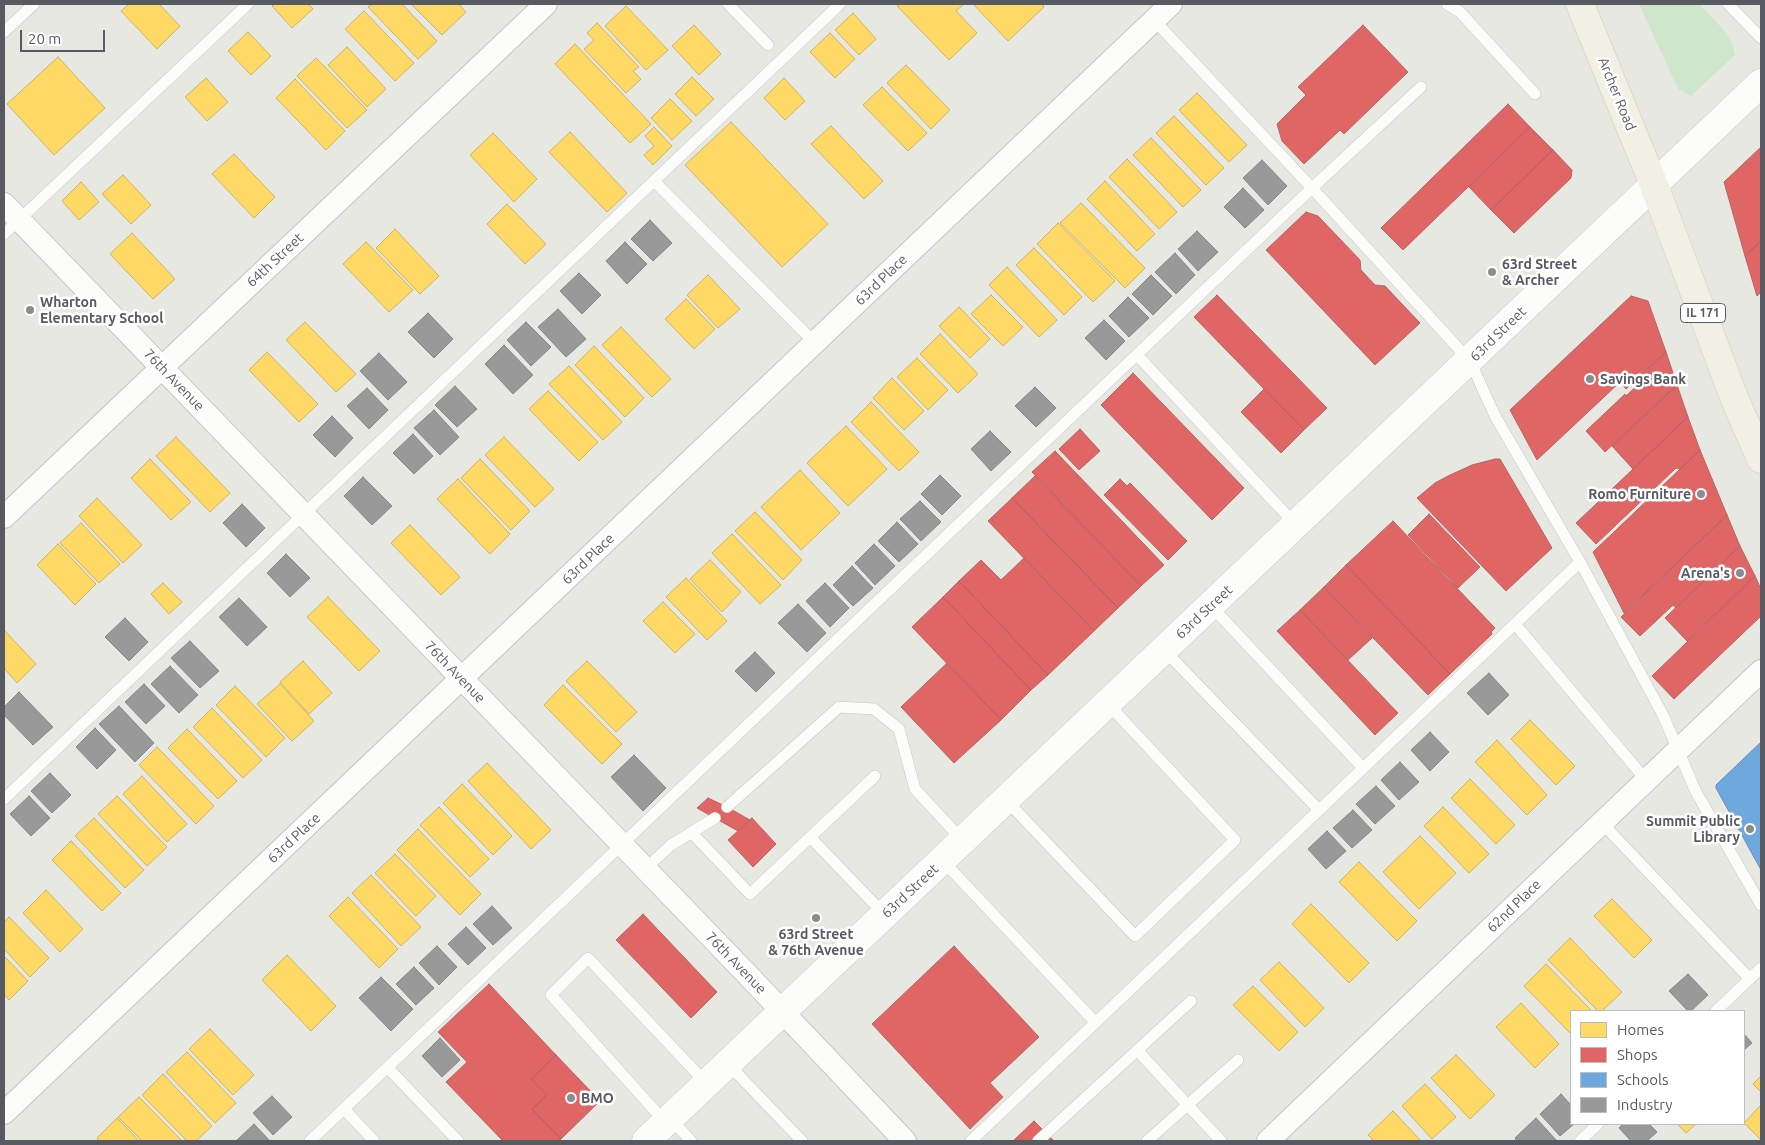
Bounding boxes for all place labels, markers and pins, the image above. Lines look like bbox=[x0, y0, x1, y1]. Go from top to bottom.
place label: 63rd Street & Archer bbox=[1502, 256, 1577, 288]
marker: 63rd Street & Archer bbox=[1486, 266, 1498, 278]
place label: Wharton Elementary School bbox=[40, 294, 163, 326]
marker: Wharton Elementary School bbox=[24, 304, 36, 316]
place label: Savings Bank bbox=[1600, 371, 1686, 387]
marker: Savings Bank bbox=[1584, 373, 1596, 385]
place label: Romo Furniture bbox=[1588, 486, 1691, 502]
marker: Romo Furniture bbox=[1695, 488, 1707, 500]
place label: Arena's bbox=[1681, 565, 1730, 581]
marker: Arena's bbox=[1734, 567, 1746, 579]
place label: Summit Public Library bbox=[1646, 813, 1740, 846]
marker: Summit Public Library bbox=[1744, 823, 1756, 835]
marker: 63rd Street & 76th Avenue bbox=[810, 912, 822, 924]
place label: 63rd Street & 76th Avenue bbox=[768, 926, 864, 959]
place label: BMO bbox=[581, 1090, 614, 1106]
marker: BMO bbox=[565, 1092, 577, 1104]

